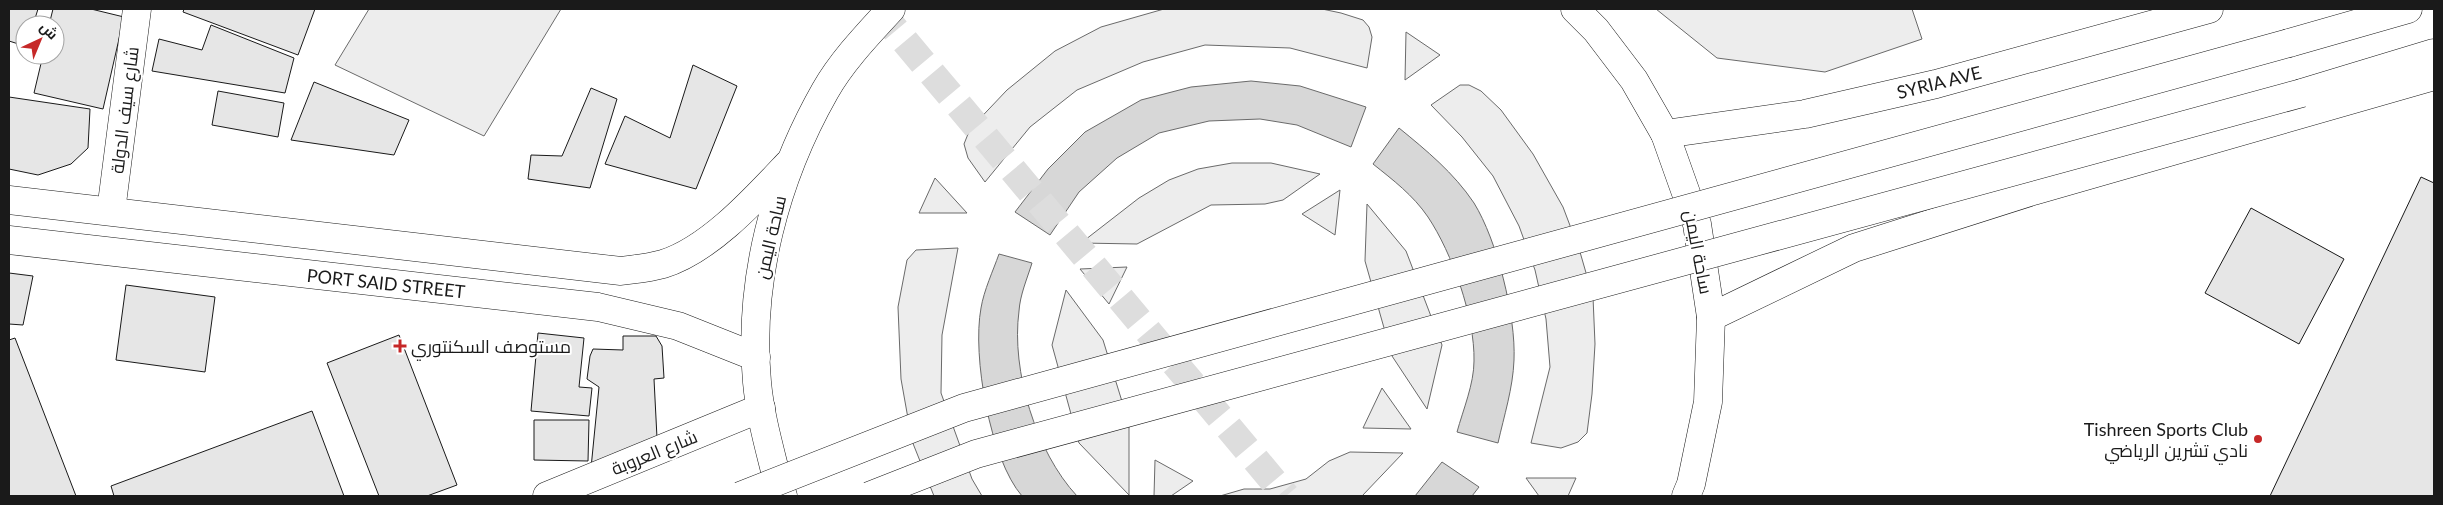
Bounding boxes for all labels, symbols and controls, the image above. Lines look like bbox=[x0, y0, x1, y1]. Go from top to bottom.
north arrow bbox=[15, 15, 65, 65]
text: ش bbox=[36, 18, 62, 43]
street label: شارع سيف الدولة bbox=[105, 45, 145, 175]
street label: SYRIA AVE bbox=[1894, 61, 1984, 103]
street label: ساحة اليمن bbox=[750, 193, 791, 281]
street label: ساحة اليمن bbox=[1679, 208, 1718, 296]
street label: PORT SAID STREET bbox=[306, 264, 467, 302]
place label: مستوصف السكنتوري bbox=[411, 335, 571, 361]
marker: مستوصف السكنتوري bbox=[393, 339, 407, 353]
place label: Tishreen Sports Club نادي تشرين الرياضي bbox=[2084, 418, 2248, 465]
street label: شارع العروبة bbox=[608, 425, 701, 481]
marker: Tishreen Sports Club نادي تشرين الرياضي bbox=[2252, 433, 2264, 445]

